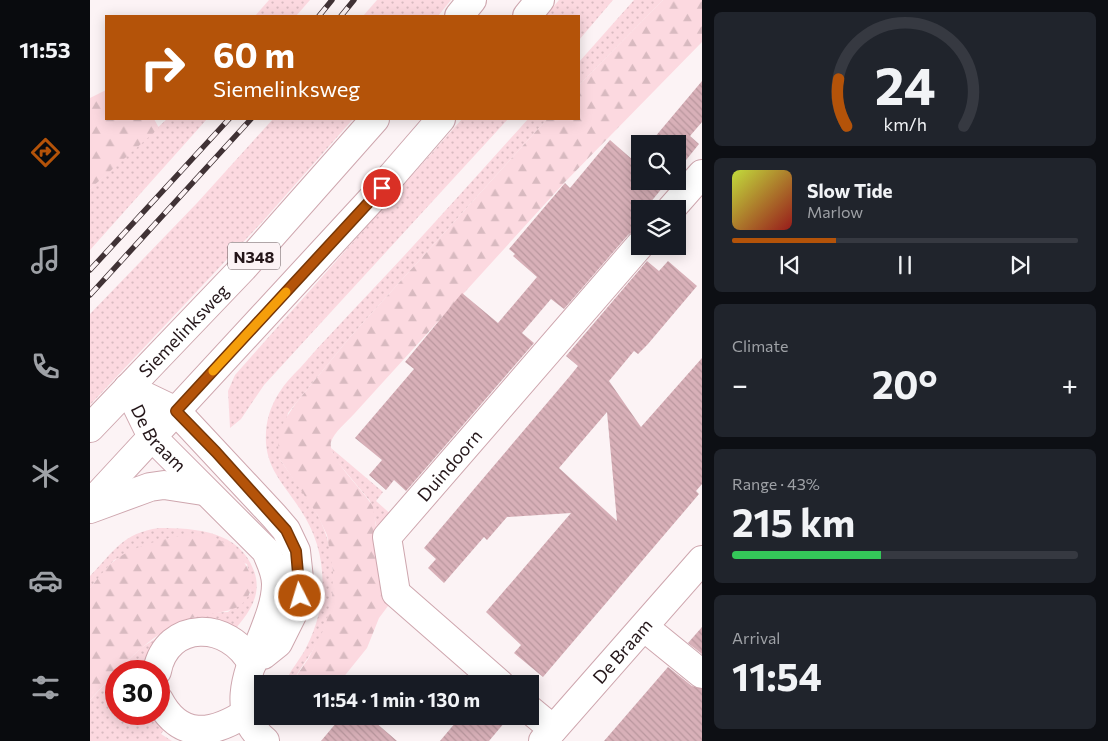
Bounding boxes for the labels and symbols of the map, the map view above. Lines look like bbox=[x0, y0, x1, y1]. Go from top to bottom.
pin bbox=[361, 167, 403, 209]
road number: N348 bbox=[228, 242, 280, 270]
street label: Siemelinksweg bbox=[134, 279, 233, 382]
street label: De Braam bbox=[127, 400, 191, 476]
street label: Duindoorn bbox=[412, 425, 486, 506]
position arrow bbox=[273, 569, 325, 621]
street label: De Braam bbox=[588, 614, 657, 688]
speed limit sign: 30 bbox=[105, 660, 170, 725]

